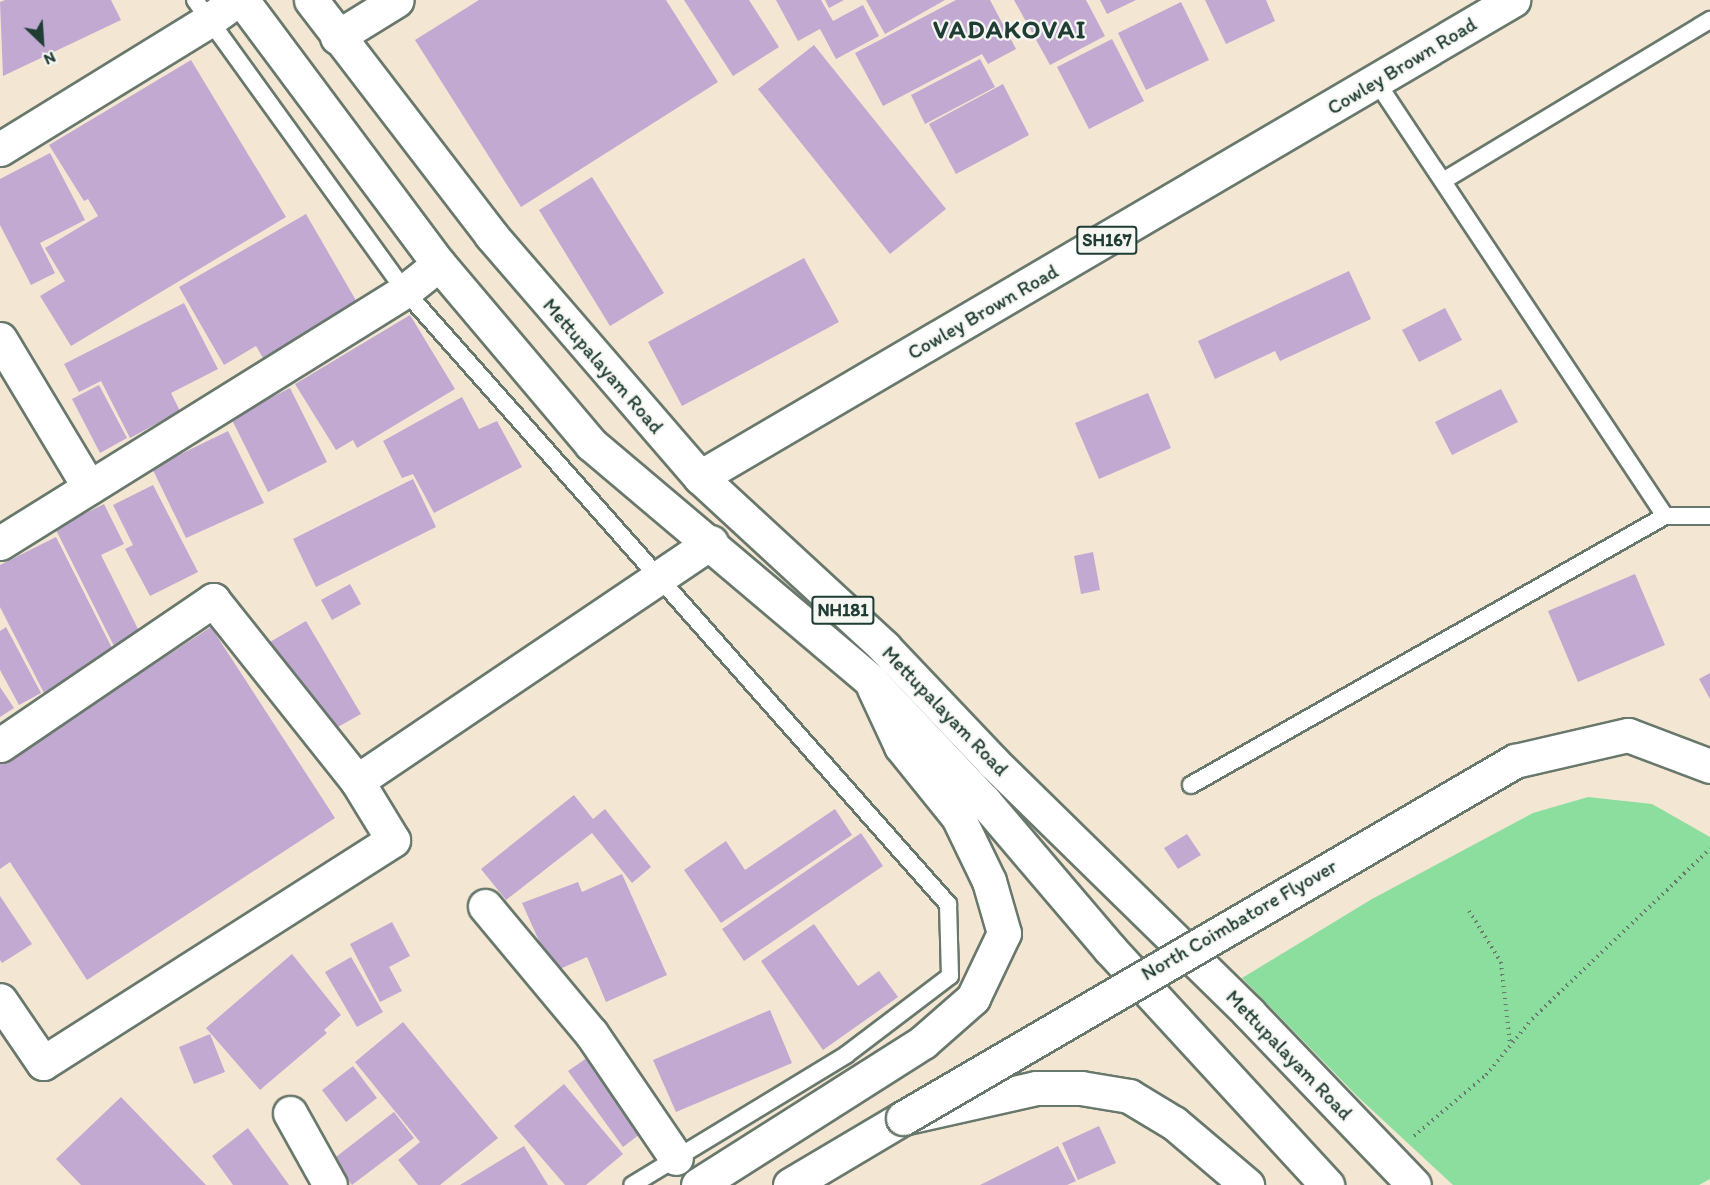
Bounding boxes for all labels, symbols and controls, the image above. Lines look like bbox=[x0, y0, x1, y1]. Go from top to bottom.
north arrow bbox=[12, 12, 72, 72]
street label: Cowley Brown Road bbox=[1323, 12, 1481, 120]
district label: VADAKOVAI bbox=[934, 14, 1086, 46]
text: N bbox=[41, 48, 59, 70]
road number: SH167 bbox=[1076, 225, 1138, 255]
street label: Cowley Brown Road bbox=[904, 259, 1062, 365]
street label: Mettupalayam Road bbox=[538, 294, 668, 438]
road number: NH181 bbox=[810, 595, 876, 625]
street label: Mettupalayam Road bbox=[877, 641, 1013, 781]
street label: North Coimbatore Flyover bbox=[1137, 854, 1341, 986]
street label: Mettupalayam Road bbox=[1221, 985, 1357, 1125]

